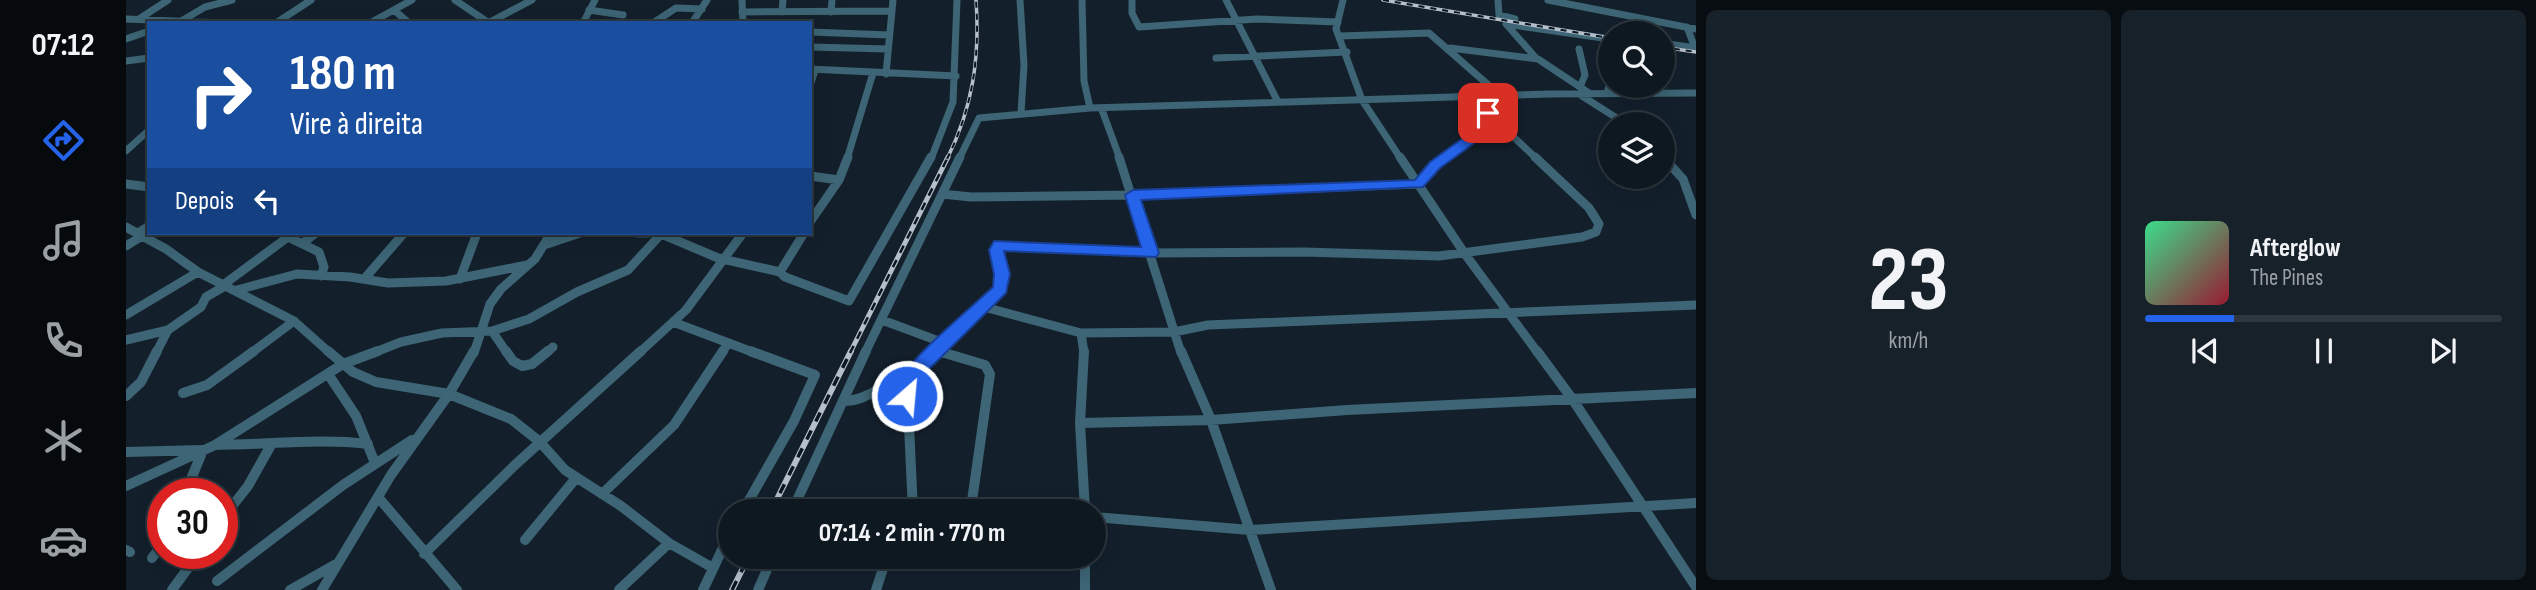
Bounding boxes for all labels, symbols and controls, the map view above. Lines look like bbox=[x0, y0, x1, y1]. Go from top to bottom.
map controls bbox=[1598, 21, 1675, 189]
button: search bbox=[1598, 21, 1675, 98]
text: 07:12 bbox=[31, 26, 95, 65]
text: 180 m bbox=[290, 45, 396, 104]
icon: right bbox=[175, 49, 266, 140]
pin bbox=[1458, 83, 1518, 143]
icon: arrive bbox=[1469, 94, 1507, 132]
text: Vire à direita bbox=[290, 105, 423, 144]
button: layers bbox=[1598, 112, 1675, 189]
icon: directions bbox=[39, 116, 88, 165]
icon: left bbox=[248, 182, 286, 220]
text: Depois bbox=[175, 186, 234, 217]
icon: music bbox=[39, 216, 88, 265]
text: 23 bbox=[1868, 227, 1949, 336]
text: Afterglow bbox=[2250, 233, 2341, 264]
text: The Pines bbox=[2250, 264, 2323, 292]
icon: phone bbox=[39, 316, 88, 365]
text: km/h bbox=[1889, 327, 1928, 355]
icon: previous bbox=[2186, 332, 2224, 370]
icon: pause bbox=[2305, 332, 2343, 370]
icon: next bbox=[2424, 332, 2462, 370]
position arrow bbox=[870, 359, 944, 433]
icon: climate bbox=[39, 416, 88, 465]
speed limit sign: 30 bbox=[147, 478, 238, 569]
icon: car bbox=[39, 516, 88, 565]
text: 07:14 · 2 min · 770 m bbox=[819, 518, 1005, 549]

